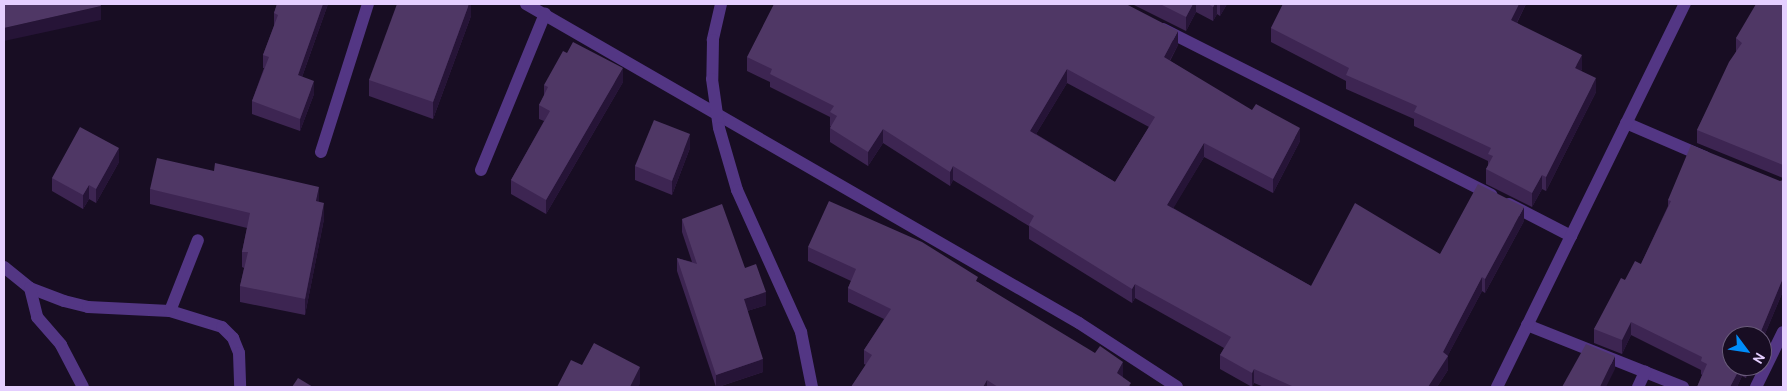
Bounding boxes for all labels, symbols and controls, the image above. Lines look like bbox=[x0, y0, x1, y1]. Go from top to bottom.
north arrow bbox=[1722, 326, 1772, 376]
text: N bbox=[1749, 349, 1769, 367]

